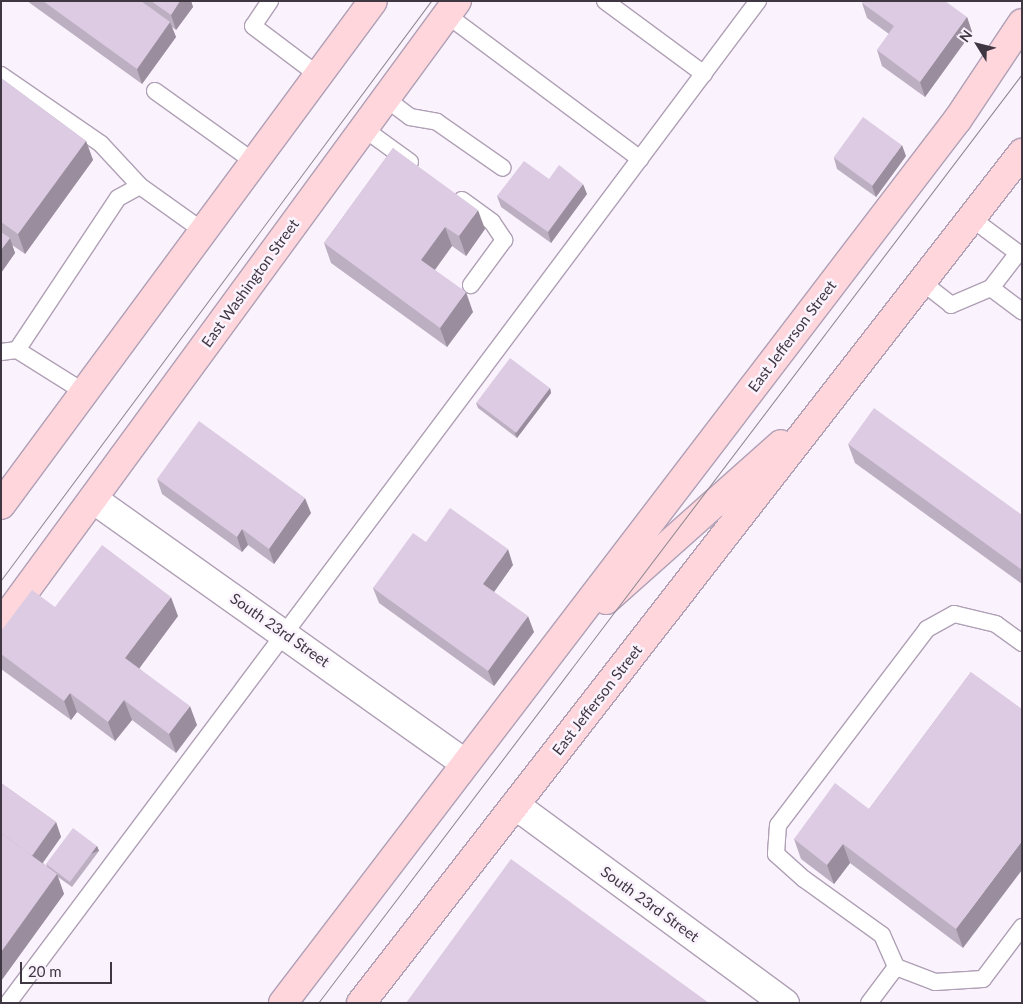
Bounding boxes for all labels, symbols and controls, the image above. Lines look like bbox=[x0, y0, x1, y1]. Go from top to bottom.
north arrow bbox=[953, 20, 1003, 70]
text: N bbox=[955, 27, 976, 45]
street label: East Washington Street bbox=[197, 215, 303, 351]
street label: East Jefferson Street bbox=[744, 277, 840, 395]
street label: South 23rd Street bbox=[227, 589, 333, 671]
street label: East Jefferson Street bbox=[548, 641, 646, 759]
street label: South 23rd Street bbox=[597, 862, 703, 946]
scale bar bbox=[22, 952, 115, 984]
text: 20 m bbox=[28, 962, 62, 980]

